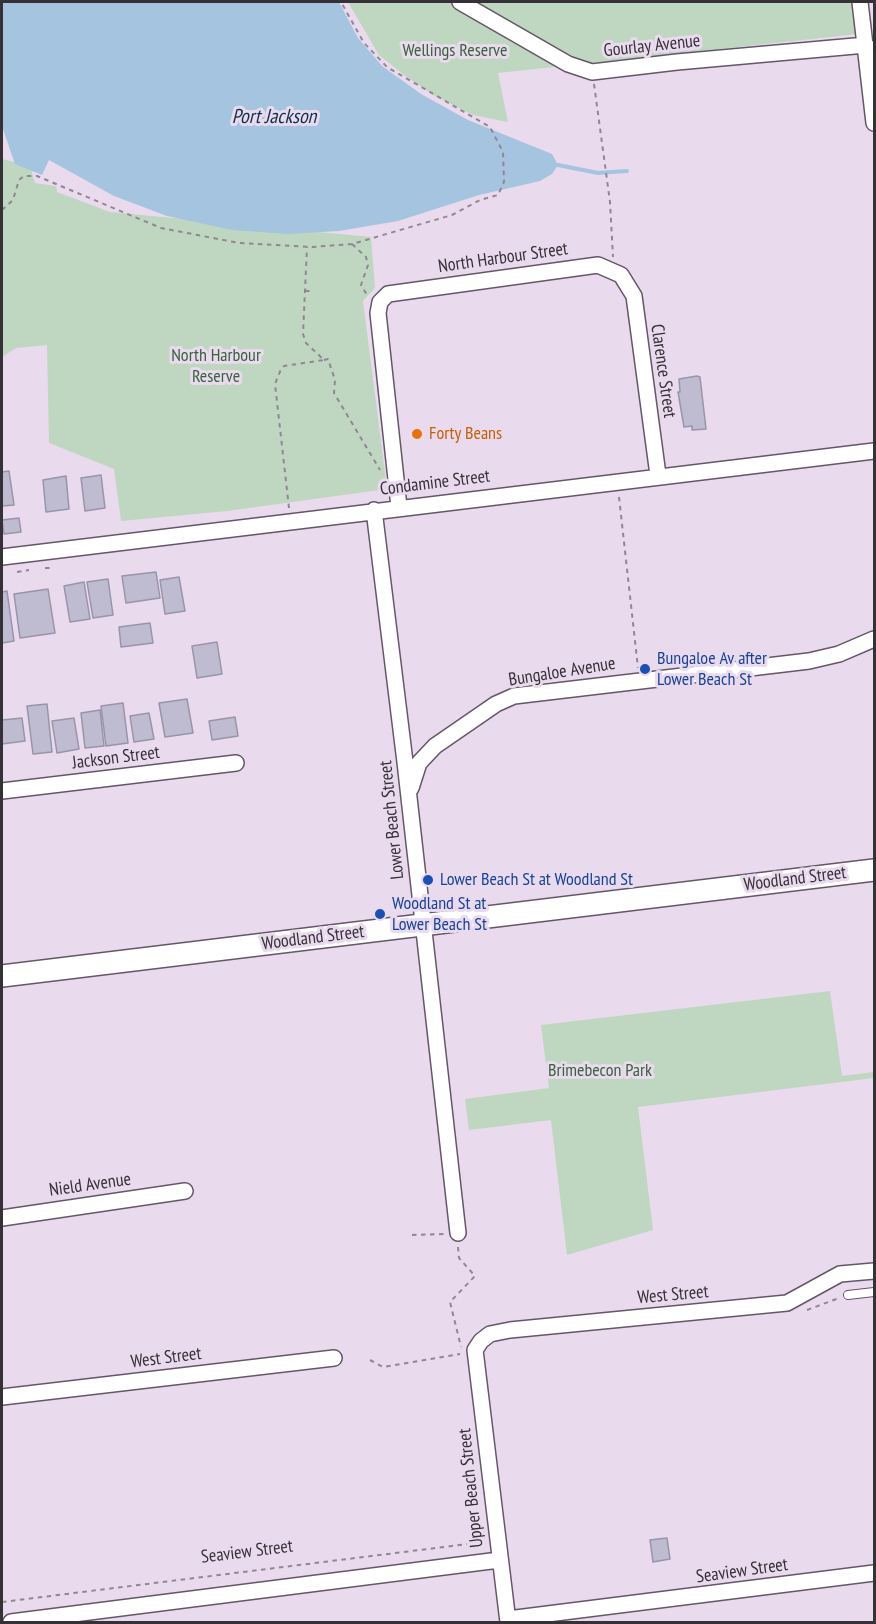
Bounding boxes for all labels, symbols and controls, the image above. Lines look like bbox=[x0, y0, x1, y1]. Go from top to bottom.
street label: Gourlay Avenue bbox=[603, 30, 701, 62]
park label: Wellings Reserve bbox=[403, 40, 507, 62]
water label: Port Jackson bbox=[232, 105, 316, 129]
street label: North Harbour Street bbox=[437, 238, 569, 278]
street label: Clarence Street bbox=[646, 323, 680, 419]
park label: North Harbour Reserve bbox=[171, 345, 261, 388]
place label: Forty Beans bbox=[429, 423, 502, 445]
marker: Forty Beans bbox=[410, 427, 424, 441]
street label: Condamine Street bbox=[379, 466, 491, 500]
place label: Bungaloe Av after Lower Beach St bbox=[657, 648, 767, 690]
street label: Bungaloe Avenue bbox=[507, 653, 617, 691]
marker: Bungaloe Av after Lower Beach St bbox=[638, 662, 652, 676]
street label: Jackson Street bbox=[71, 742, 161, 774]
street label: Lower Beach Street bbox=[375, 759, 409, 881]
street label: Woodland Street bbox=[743, 862, 847, 896]
place label: Lower Beach St at Woodland St bbox=[440, 869, 633, 891]
marker: Lower Beach St at Woodland St bbox=[421, 873, 435, 887]
place label: Woodland St at Lower Beach St bbox=[392, 893, 487, 936]
marker: Woodland St at Lower Beach St bbox=[373, 907, 387, 921]
street label: Woodland Street bbox=[261, 921, 365, 955]
park label: Brimebecon Park bbox=[548, 1060, 652, 1082]
street label: Nield Avenue bbox=[48, 1169, 132, 1201]
street label: West Street bbox=[637, 1281, 709, 1309]
street label: West Street bbox=[129, 1343, 203, 1373]
street label: Upper Beach Street bbox=[454, 1427, 488, 1549]
street label: Seaview Street bbox=[200, 1536, 294, 1568]
street label: Seaview Street bbox=[695, 1554, 789, 1588]

